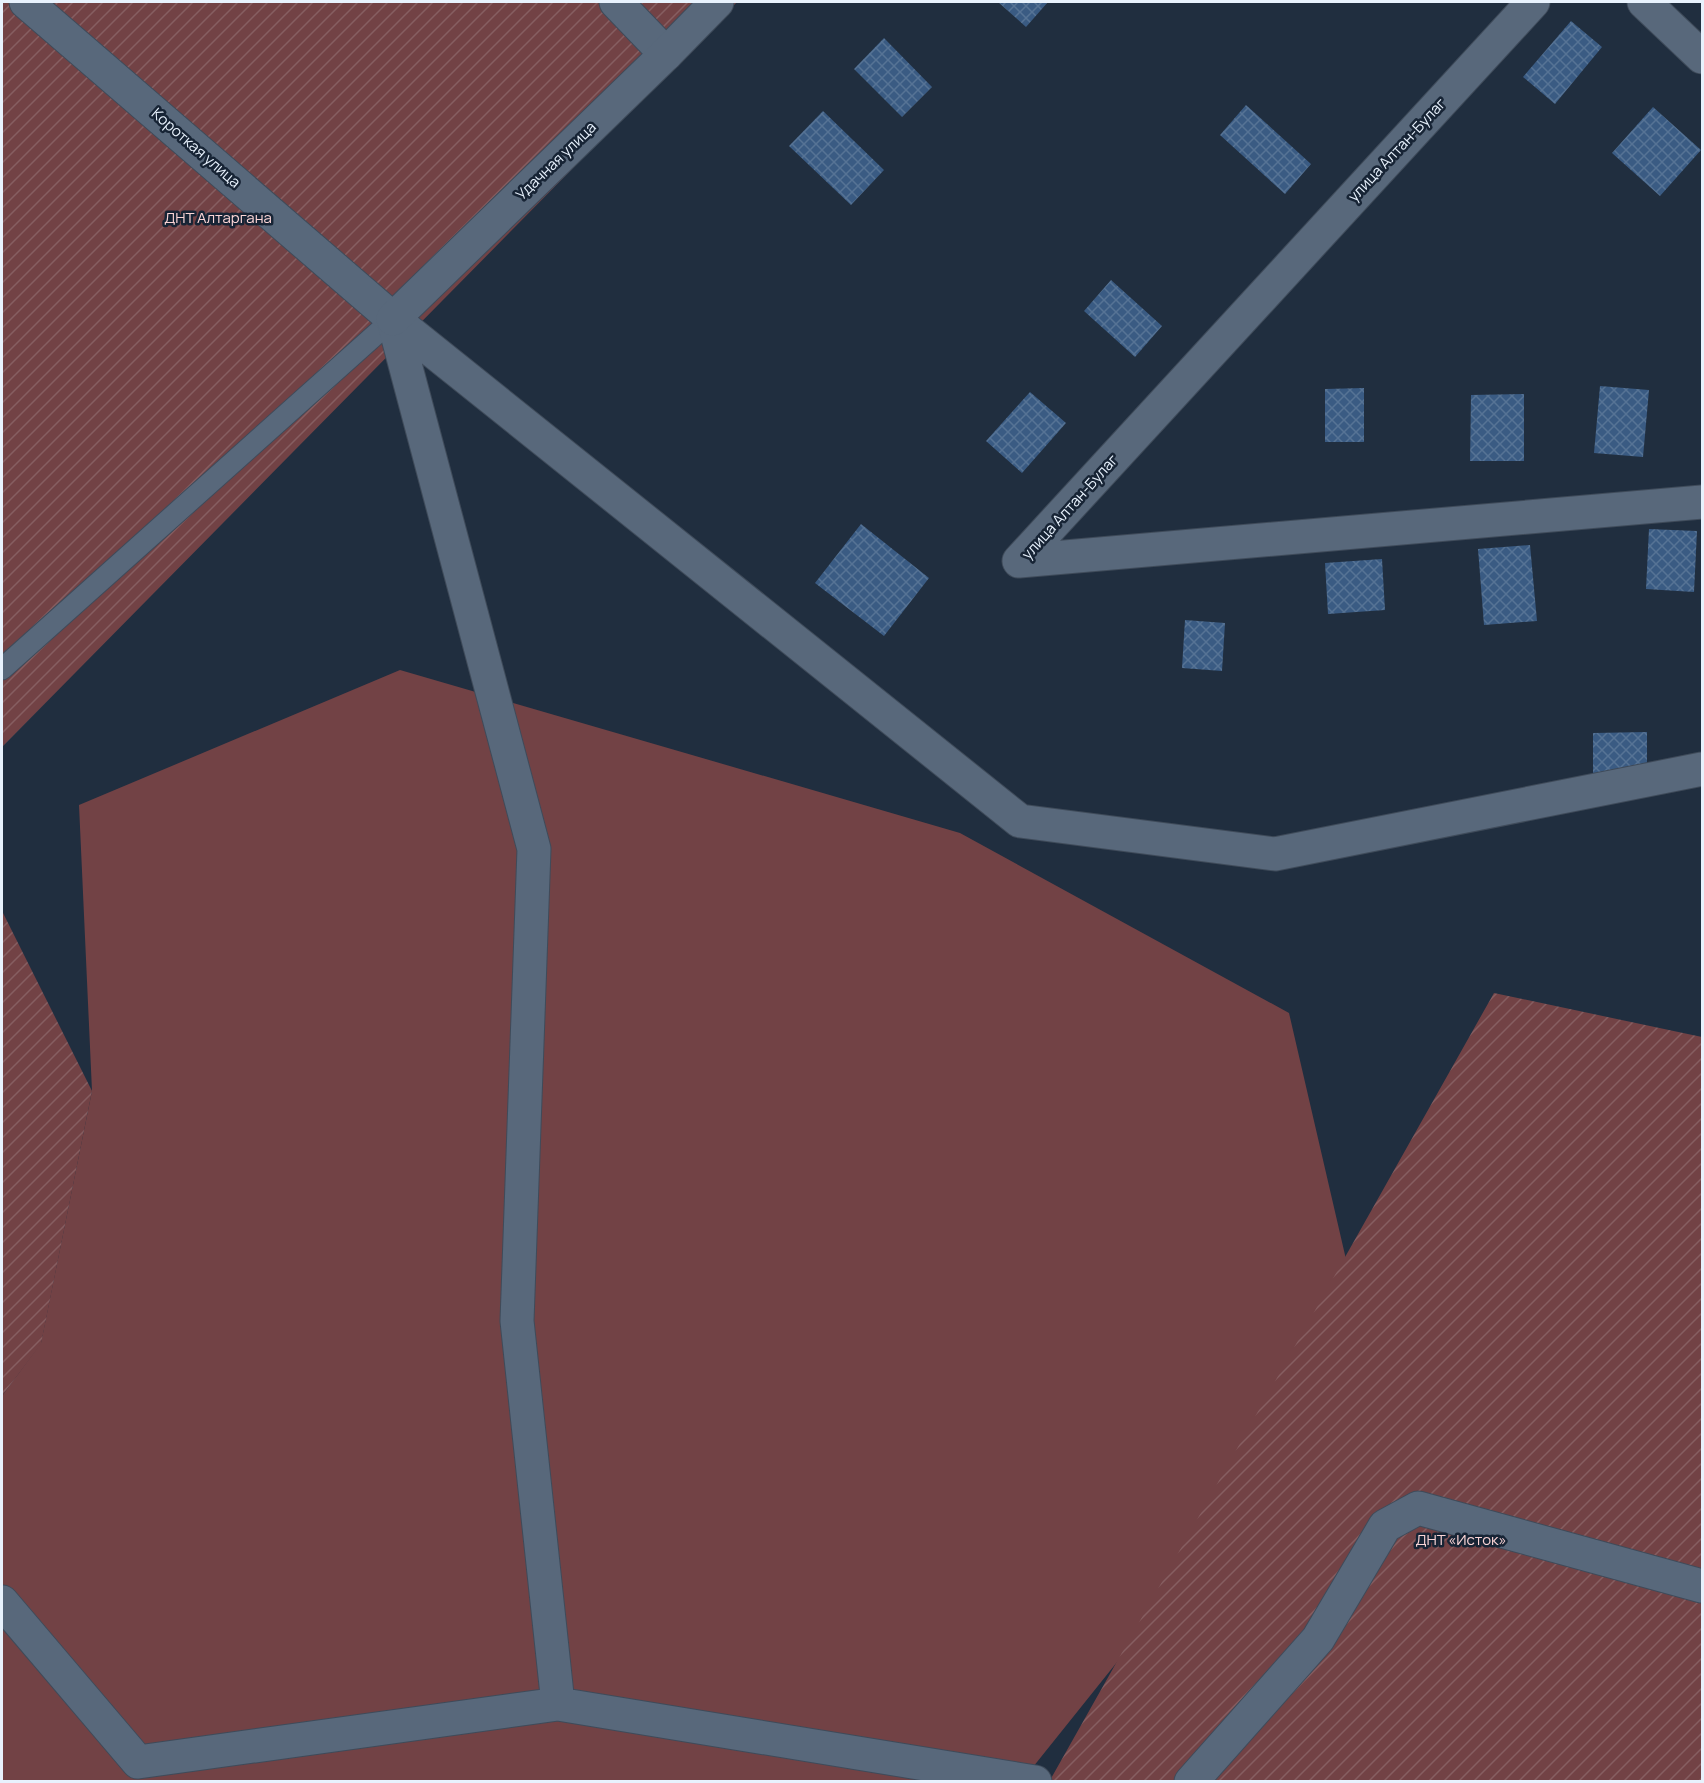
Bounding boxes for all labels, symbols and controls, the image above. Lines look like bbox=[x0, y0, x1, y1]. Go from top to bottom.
street label: улица Алтан-Булаг bbox=[1343, 93, 1450, 206]
street label: Короткая улица bbox=[147, 103, 245, 192]
street label: Удачная улица bbox=[511, 117, 601, 204]
park label: ДНТ Алтаргана bbox=[164, 207, 272, 228]
street label: улица Алтан-Булаг bbox=[1017, 449, 1123, 564]
park label: ДНТ «Исток» bbox=[1415, 1529, 1507, 1550]

